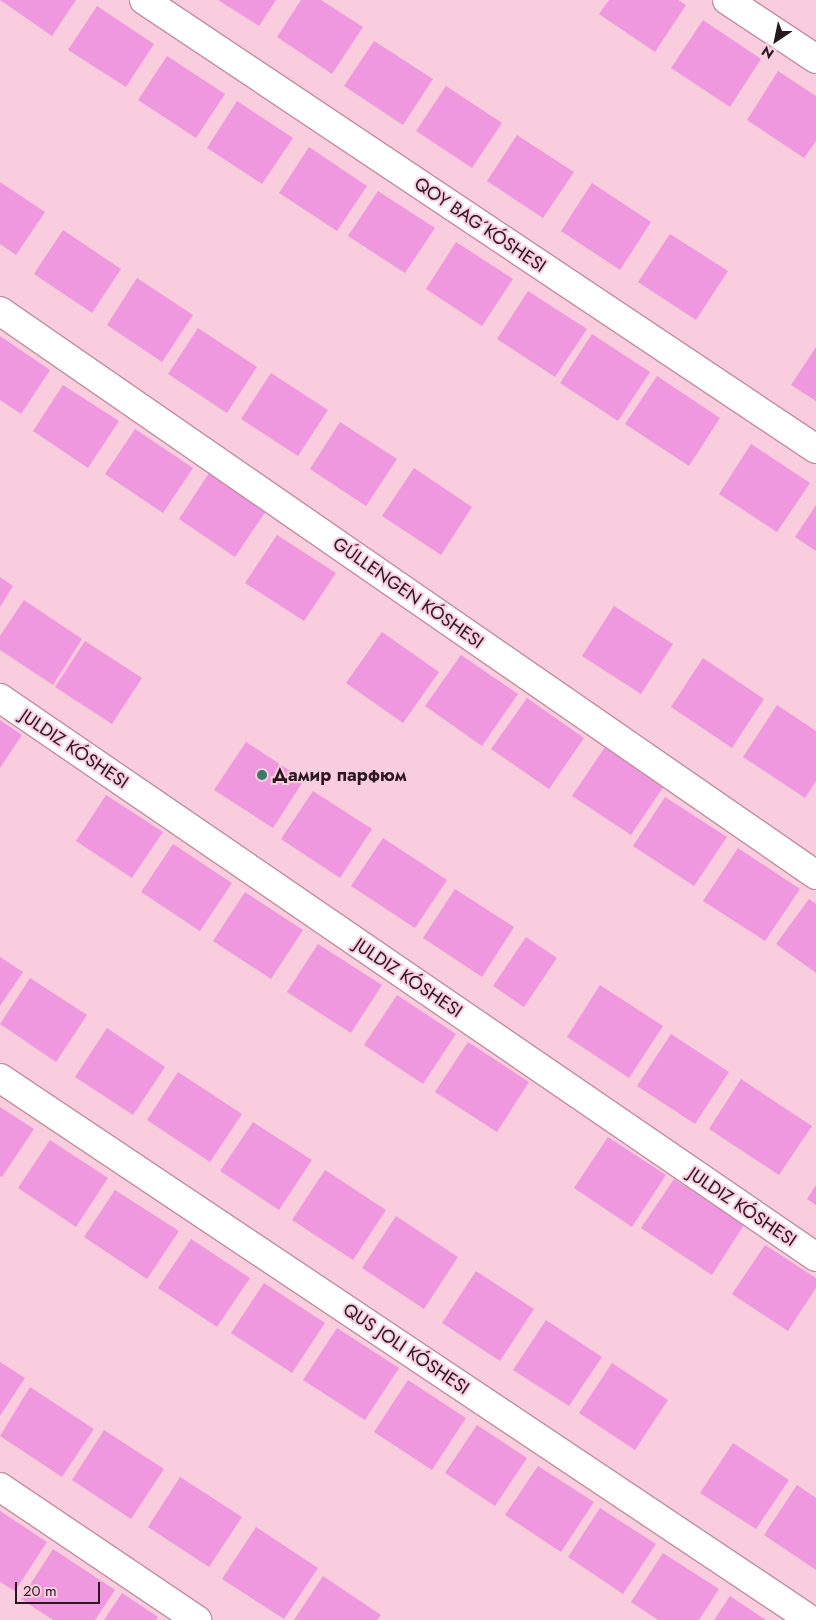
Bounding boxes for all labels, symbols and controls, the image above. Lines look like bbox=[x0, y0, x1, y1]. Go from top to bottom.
north arrow bbox=[751, 15, 801, 65]
text: N bbox=[757, 41, 778, 64]
street label: QOY BAǴ KÓSHESI bbox=[410, 173, 550, 277]
street label: GÚLLENGEN KÓSHESI bbox=[329, 533, 487, 653]
street label: JULDIZ KÓSHESI bbox=[16, 705, 132, 793]
place label: Дамир парфюм bbox=[272, 764, 407, 786]
marker: Дамир парфюм bbox=[256, 769, 268, 781]
street label: JULDIZ KÓSHESI bbox=[350, 934, 466, 1022]
street label: JULDIZ KÓSHESI bbox=[684, 1163, 800, 1251]
street label: QUS JOLI KÓSHESI bbox=[339, 1299, 473, 1399]
scale bar bbox=[18, 1572, 102, 1604]
text: 20 m bbox=[23, 1580, 57, 1602]

